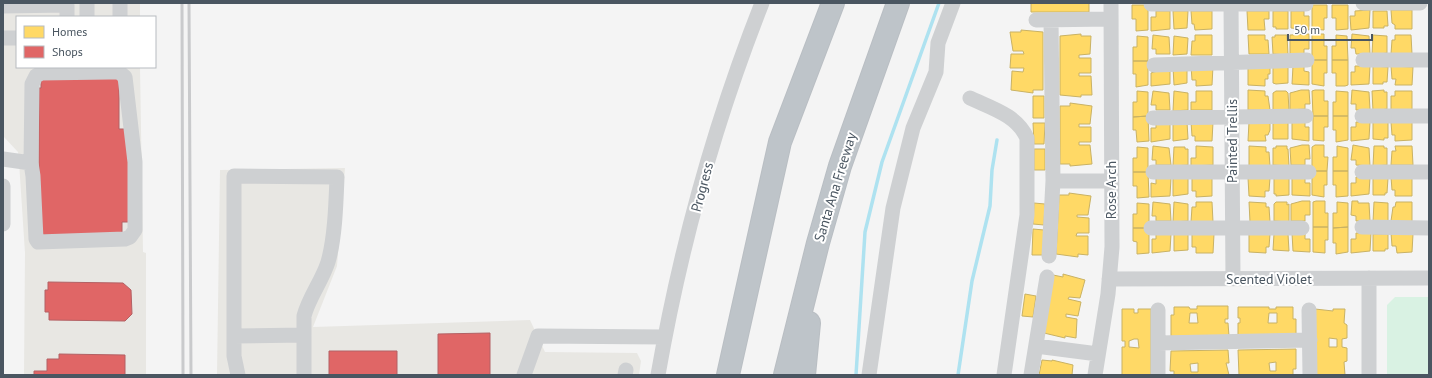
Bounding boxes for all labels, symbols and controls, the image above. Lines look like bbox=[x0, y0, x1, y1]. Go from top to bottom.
legend bbox=[16, 16, 156, 68]
scale bar bbox=[1288, 16, 1372, 42]
text: 50 m bbox=[1294, 22, 1320, 37]
text: Homes bbox=[52, 24, 87, 39]
text: Shops bbox=[52, 44, 83, 59]
street label: Painted Trellis bbox=[1223, 99, 1241, 183]
street label: Santa Ana Freeway bbox=[810, 130, 860, 244]
street label: Progress bbox=[687, 160, 717, 214]
street label: Rose Arch bbox=[1102, 161, 1120, 219]
street label: Scented Violet bbox=[1226, 270, 1312, 288]

